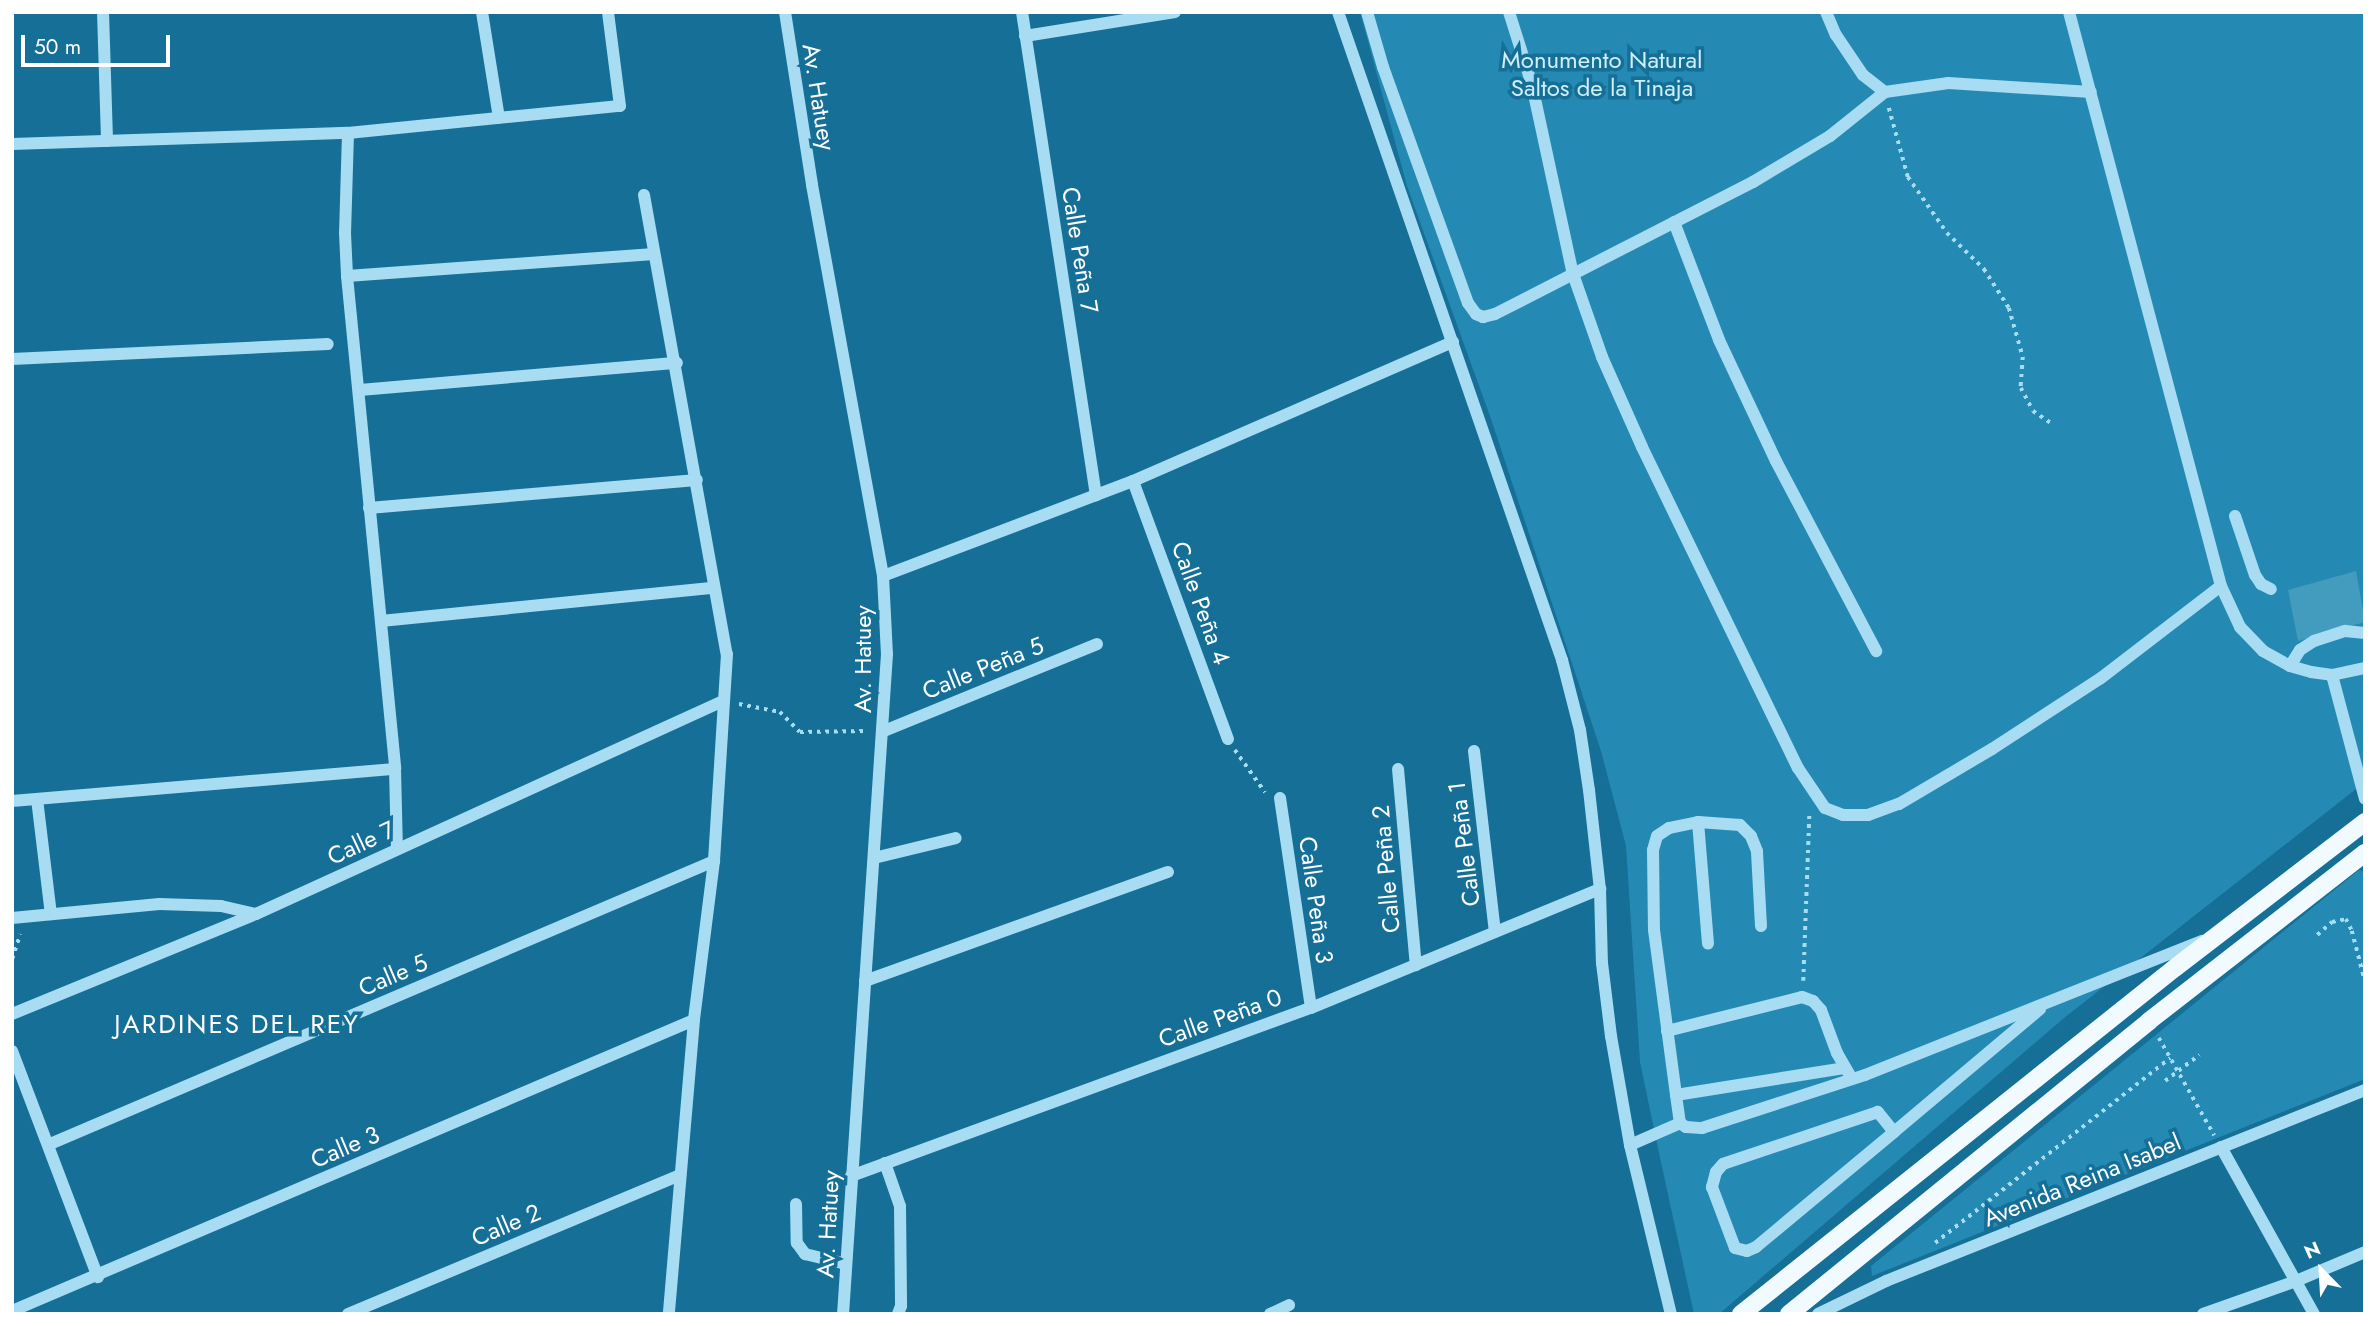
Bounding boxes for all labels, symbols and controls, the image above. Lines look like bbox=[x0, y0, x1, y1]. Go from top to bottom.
scale bar bbox=[24, 21, 173, 65]
text: 50 m bbox=[34, 32, 81, 62]
street label: Av. Hatuey bbox=[796, 42, 842, 152]
park label: Monumento Natural Saltos de la Tinaja bbox=[1501, 46, 1703, 102]
street label: Calle Peña 7 bbox=[1056, 185, 1104, 315]
street label: Calle Peña 4 bbox=[1165, 538, 1237, 668]
street label: Av. Hatuey bbox=[849, 605, 877, 713]
street label: Calle Peña 5 bbox=[918, 631, 1048, 705]
street label: Calle Peña 1 bbox=[1442, 780, 1486, 908]
street label: Calle Peña 2 bbox=[1366, 804, 1406, 934]
street label: Calle 7 bbox=[323, 815, 399, 871]
street label: Calle Peña 3 bbox=[1293, 835, 1339, 965]
street label: Calle 5 bbox=[354, 948, 432, 1002]
street label: Calle Peña 0 bbox=[1154, 982, 1286, 1054]
district label: JARDINES DEL REY bbox=[116, 1009, 358, 1041]
street label: Calle 3 bbox=[306, 1120, 384, 1174]
street label: Avenida Reina Isabel bbox=[1979, 1127, 2185, 1233]
street label: Av. Hatuey bbox=[811, 1169, 845, 1279]
street label: Calle 2 bbox=[467, 1198, 545, 1252]
north arrow bbox=[2286, 1235, 2356, 1305]
text: N bbox=[2300, 1235, 2325, 1266]

